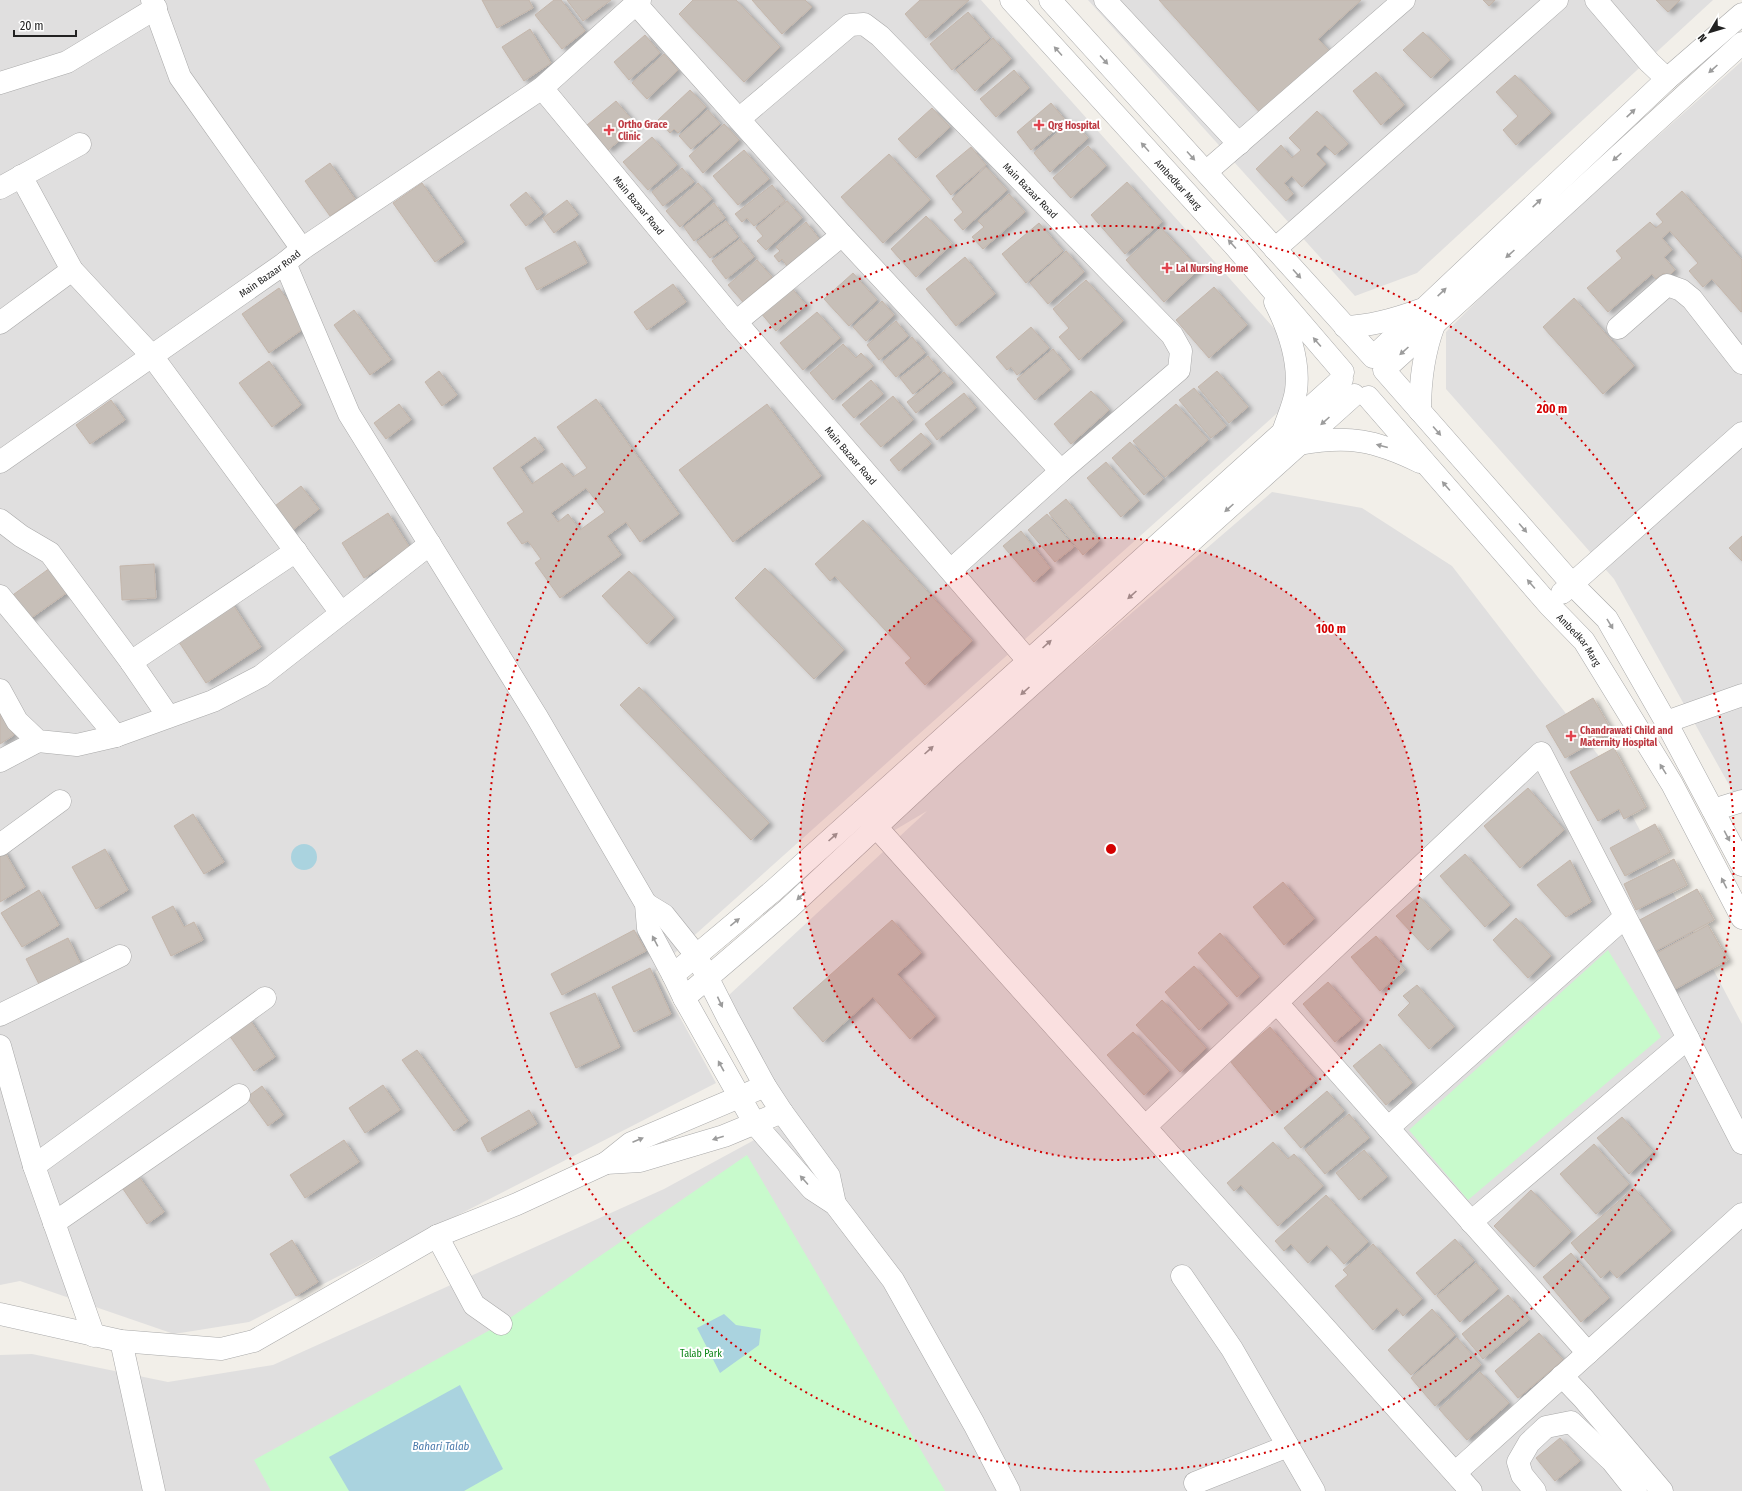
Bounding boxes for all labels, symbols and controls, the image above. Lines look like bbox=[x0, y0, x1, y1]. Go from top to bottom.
scale bar bbox=[14, 12, 76, 38]
north arrow bbox=[1690, 12, 1730, 52]
text: 20 m bbox=[20, 19, 44, 33]
text: N bbox=[1695, 31, 1710, 44]
one-way arrow bbox=[1053, 46, 1062, 56]
one-way arrow bbox=[1100, 55, 1109, 65]
one-way arrow bbox=[1708, 65, 1718, 74]
one-way arrow bbox=[1626, 108, 1636, 118]
place label: Ortho Grace Clinic bbox=[618, 119, 668, 143]
marker: Qrg Hospital bbox=[1033, 119, 1045, 131]
place label: Qrg Hospital bbox=[1048, 120, 1100, 132]
marker: Ortho Grace Clinic bbox=[603, 124, 615, 136]
one-way arrow bbox=[1140, 142, 1150, 152]
one-way arrow bbox=[1187, 151, 1196, 161]
one-way arrow bbox=[1612, 152, 1622, 161]
street label: Ambedkar Marg bbox=[1152, 157, 1204, 213]
street label: Main Bazaar Road bbox=[1000, 161, 1060, 221]
street label: Main Bazaar Road bbox=[610, 174, 666, 238]
one-way arrow bbox=[1532, 198, 1542, 207]
one-way arrow bbox=[1228, 238, 1237, 249]
street label: Main Bazaar Road bbox=[237, 248, 303, 300]
one-way arrow bbox=[1506, 249, 1515, 258]
marker: Lal Nursing Home bbox=[1161, 262, 1173, 274]
place label: Lal Nursing Home bbox=[1176, 263, 1248, 275]
one-way arrow bbox=[1292, 269, 1302, 279]
one-way arrow bbox=[1437, 287, 1447, 297]
one-way arrow bbox=[1313, 337, 1322, 347]
one-way arrow bbox=[1399, 346, 1409, 356]
text: 200 m bbox=[1536, 402, 1567, 416]
one-way arrow bbox=[1320, 416, 1330, 426]
street label: Main Bazaar Road bbox=[822, 424, 879, 487]
one-way arrow bbox=[1432, 426, 1441, 435]
one-way arrow bbox=[1375, 443, 1388, 449]
one-way arrow bbox=[1441, 480, 1450, 491]
one-way arrow bbox=[1224, 503, 1233, 512]
one-way arrow bbox=[1518, 523, 1528, 533]
one-way arrow bbox=[1526, 579, 1535, 589]
one-way arrow bbox=[1127, 590, 1137, 600]
street label: Ambedkar Marg bbox=[1554, 612, 1603, 669]
one-way arrow bbox=[1607, 618, 1614, 630]
text: 100 m bbox=[1316, 622, 1346, 636]
one-way arrow bbox=[1042, 640, 1051, 649]
one-way arrow bbox=[1020, 687, 1030, 696]
place label: Chandrawati Child and Maternity Hospital bbox=[1580, 725, 1673, 749]
marker: Chandrawati Child and Maternity Hospital bbox=[1565, 730, 1577, 742]
one-way arrow bbox=[925, 746, 934, 755]
one-way arrow bbox=[1659, 764, 1667, 774]
one-way arrow bbox=[1724, 830, 1730, 842]
one-way arrow bbox=[828, 832, 838, 842]
centre of rings bbox=[1104, 842, 1118, 856]
one-way arrow bbox=[1721, 878, 1727, 889]
one-way arrow bbox=[796, 891, 806, 901]
one-way arrow bbox=[730, 918, 740, 927]
one-way arrow bbox=[651, 935, 658, 947]
one-way arrow bbox=[717, 996, 723, 1008]
one-way arrow bbox=[718, 1061, 725, 1072]
one-way arrow bbox=[712, 1135, 724, 1141]
one-way arrow bbox=[632, 1137, 644, 1143]
one-way arrow bbox=[800, 1175, 809, 1185]
park label: Talab Park bbox=[680, 1348, 722, 1360]
water label: Bahari Talab bbox=[413, 1440, 470, 1453]

